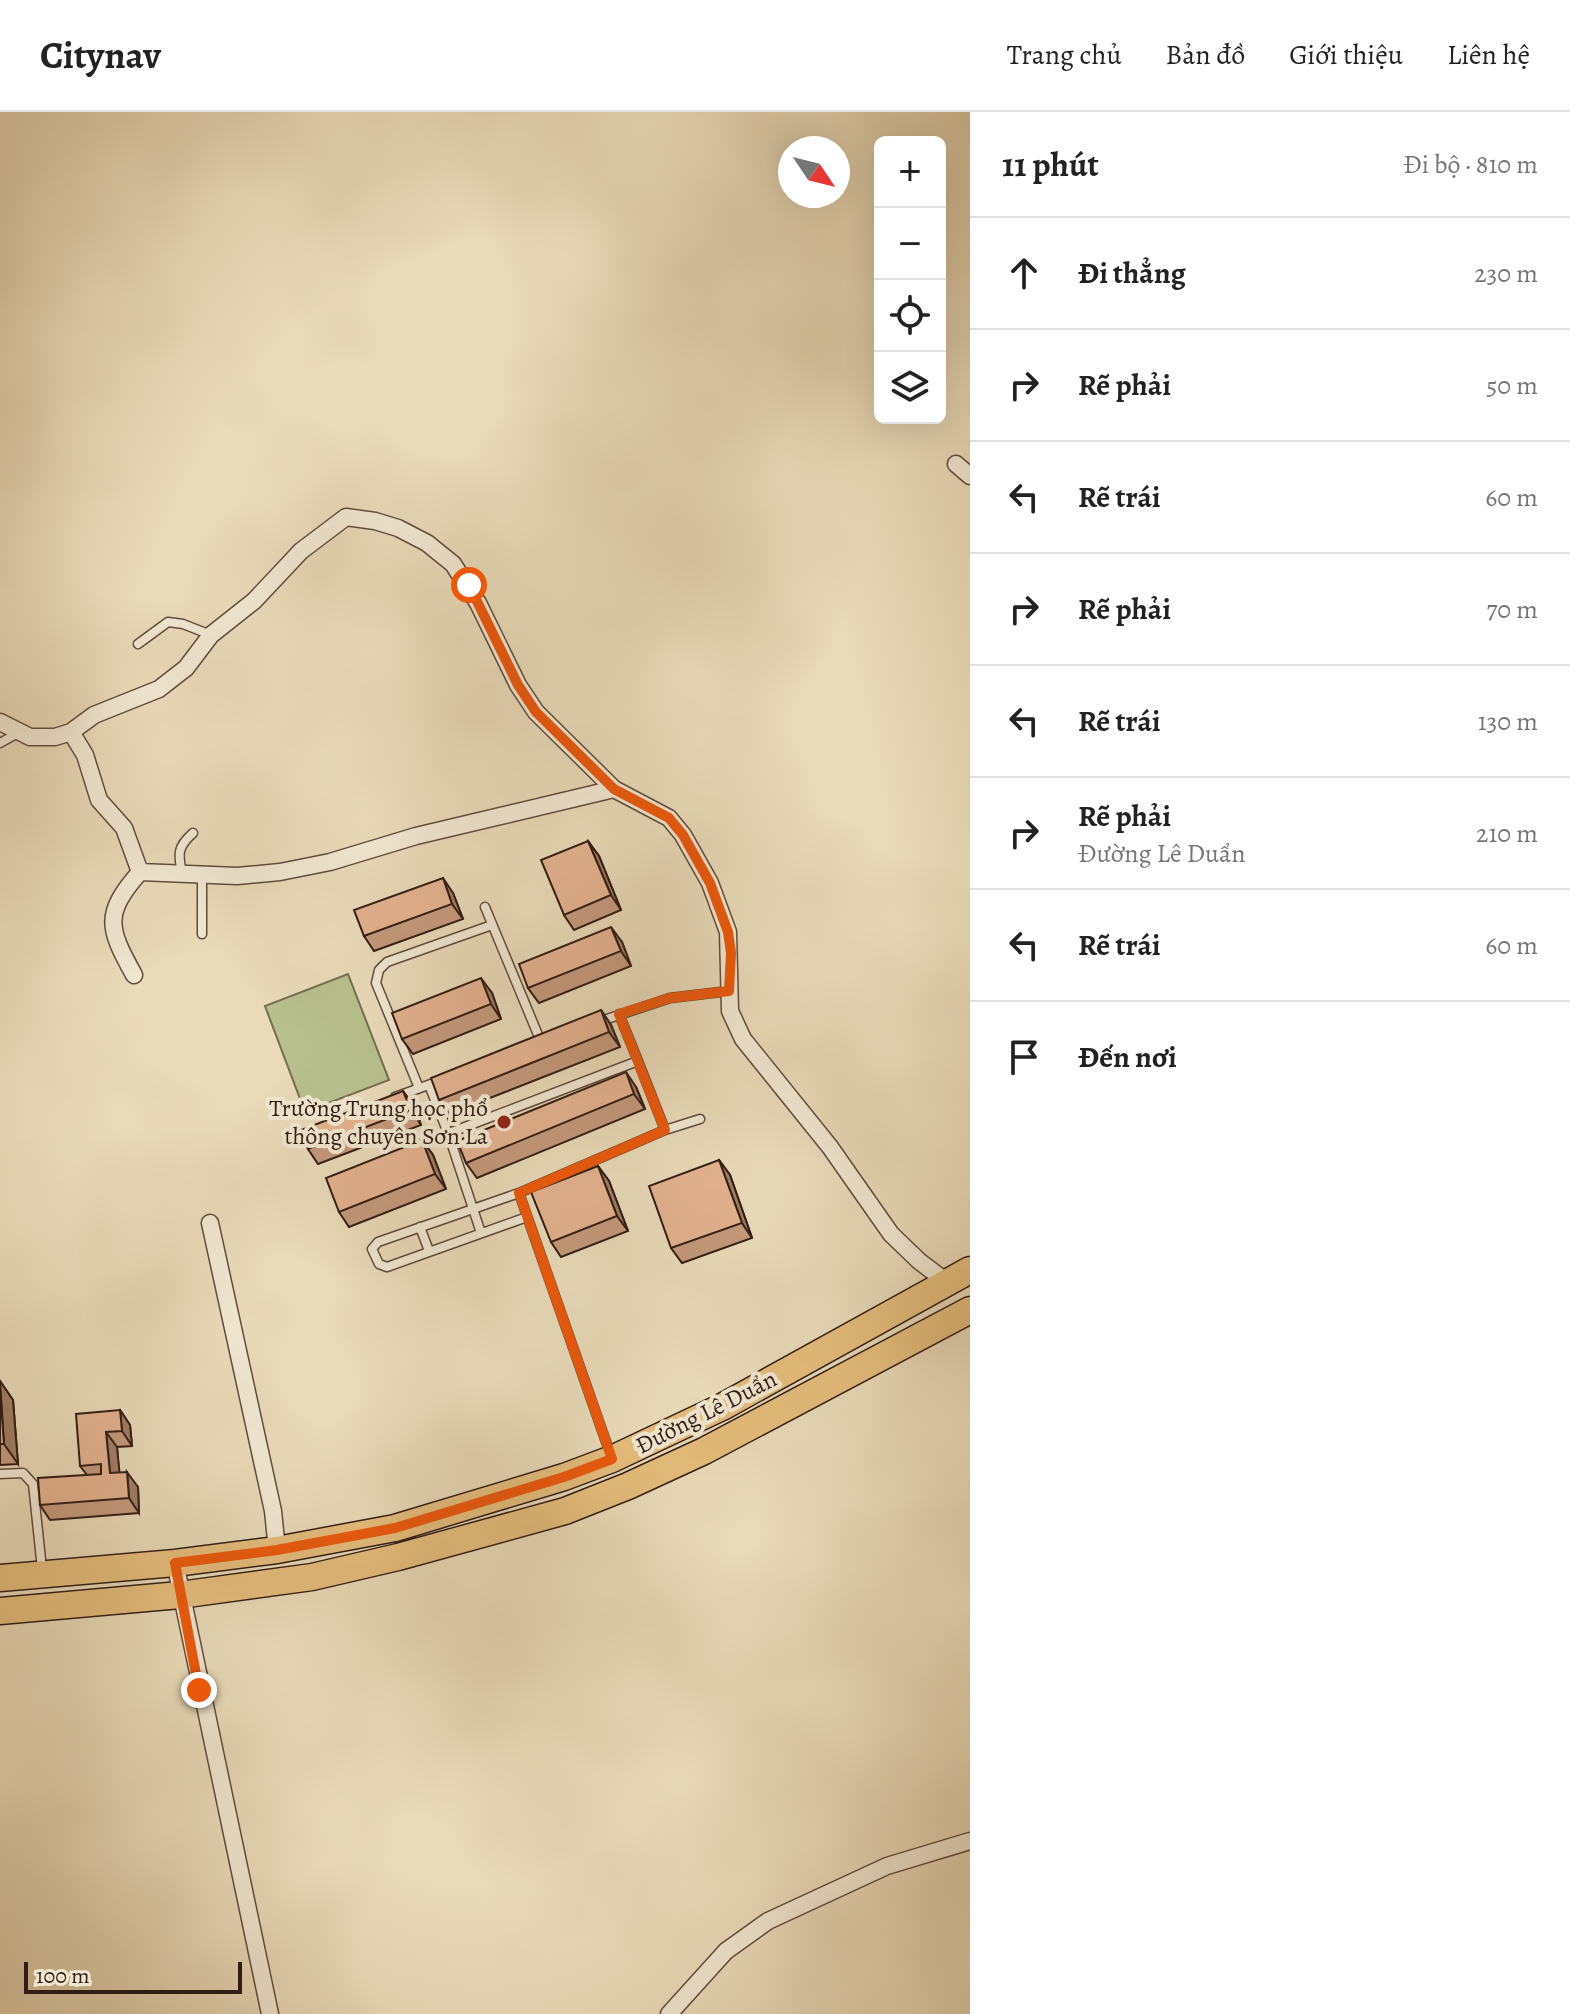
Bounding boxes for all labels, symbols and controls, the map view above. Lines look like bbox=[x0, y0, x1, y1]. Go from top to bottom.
text: Citynav bbox=[40, 29, 161, 81]
text: Trang chủ bbox=[1007, 36, 1122, 74]
text: Bản đồ bbox=[1166, 36, 1245, 74]
text: Giới thiệu bbox=[1289, 36, 1403, 74]
text: Liên hệ bbox=[1447, 36, 1530, 74]
north arrow bbox=[778, 136, 850, 208]
map controls bbox=[874, 136, 946, 424]
button: + bbox=[874, 136, 946, 208]
text: 11 phút bbox=[1002, 141, 1099, 188]
text: Đi bộ · 810 m bbox=[1403, 147, 1538, 182]
button: − bbox=[874, 208, 946, 280]
icon: ahead bbox=[1002, 251, 1046, 295]
text: Đi thẳng bbox=[1078, 253, 1186, 293]
text: 230 m bbox=[1474, 256, 1538, 291]
button: locate bbox=[874, 280, 946, 352]
button: layers bbox=[874, 352, 946, 424]
icon: right bbox=[1002, 363, 1046, 407]
text: Rẽ phải bbox=[1078, 365, 1171, 405]
text: 50 m bbox=[1486, 368, 1538, 403]
icon: left bbox=[1002, 475, 1046, 519]
text: Rẽ trái bbox=[1078, 477, 1161, 517]
text: 60 m bbox=[1485, 480, 1538, 515]
route start bbox=[451, 567, 487, 603]
icon: right bbox=[1002, 587, 1046, 631]
text: Rẽ phải bbox=[1078, 589, 1171, 629]
text: 70 m bbox=[1486, 592, 1538, 627]
icon: left bbox=[1002, 699, 1046, 743]
text: Rẽ trái bbox=[1078, 701, 1161, 741]
text: 130 m bbox=[1478, 704, 1538, 739]
text: Rẽ phải bbox=[1078, 796, 1171, 836]
icon: right bbox=[1002, 811, 1046, 855]
text: 210 m bbox=[1476, 816, 1538, 851]
text: Đường Lê Duẩn bbox=[1078, 836, 1245, 871]
icon: left bbox=[1002, 923, 1046, 967]
text: Rẽ trái bbox=[1078, 925, 1161, 965]
text: 60 m bbox=[1485, 928, 1538, 963]
icon: arrive bbox=[1002, 1035, 1046, 1079]
text: Đến nơi bbox=[1078, 1037, 1177, 1077]
place label: Trường Trung học phổ thông chuyên Sơn La bbox=[269, 1092, 489, 1152]
marker: Trường Trung học phổ thông chuyên Sơn La bbox=[495, 1113, 513, 1131]
street label: Đường Lê Duẩn bbox=[630, 1363, 782, 1461]
route end bbox=[181, 1672, 217, 1708]
scale bar bbox=[24, 1958, 242, 1994]
text: 100 m bbox=[36, 1961, 90, 1991]

